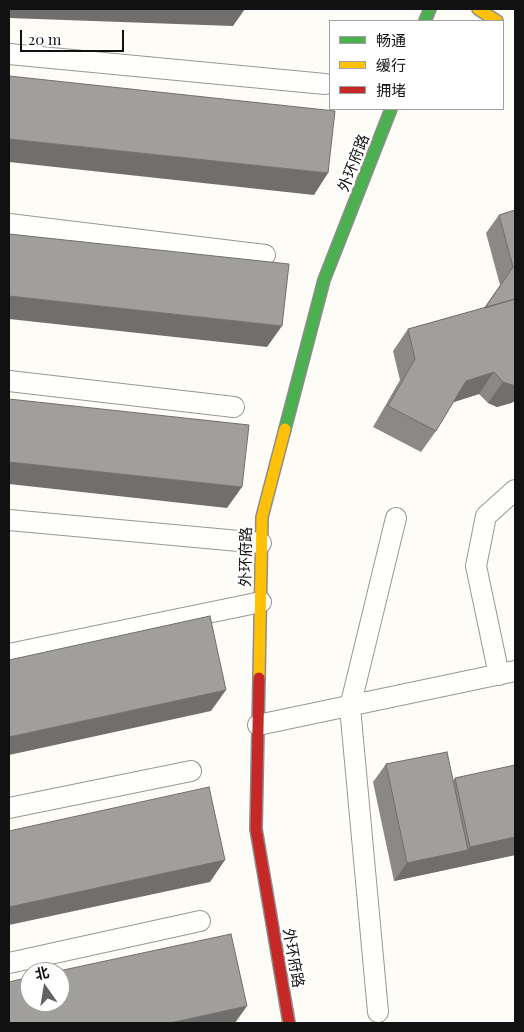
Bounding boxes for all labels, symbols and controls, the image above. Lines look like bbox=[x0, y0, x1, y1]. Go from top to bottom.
scale bar bbox=[22, 20, 126, 52]
legend bbox=[329, 20, 504, 110]
text: 20 m bbox=[28, 29, 61, 49]
text: 畅通 bbox=[376, 30, 406, 50]
text: 缓行 bbox=[376, 55, 406, 75]
text: 拥堵 bbox=[376, 80, 406, 100]
street label: 外环府路 bbox=[335, 132, 373, 194]
street label: 外环府路 bbox=[236, 527, 256, 587]
street label: 外环府路 bbox=[279, 927, 307, 989]
north arrow bbox=[20, 962, 70, 1012]
text: 北 bbox=[33, 962, 51, 984]

